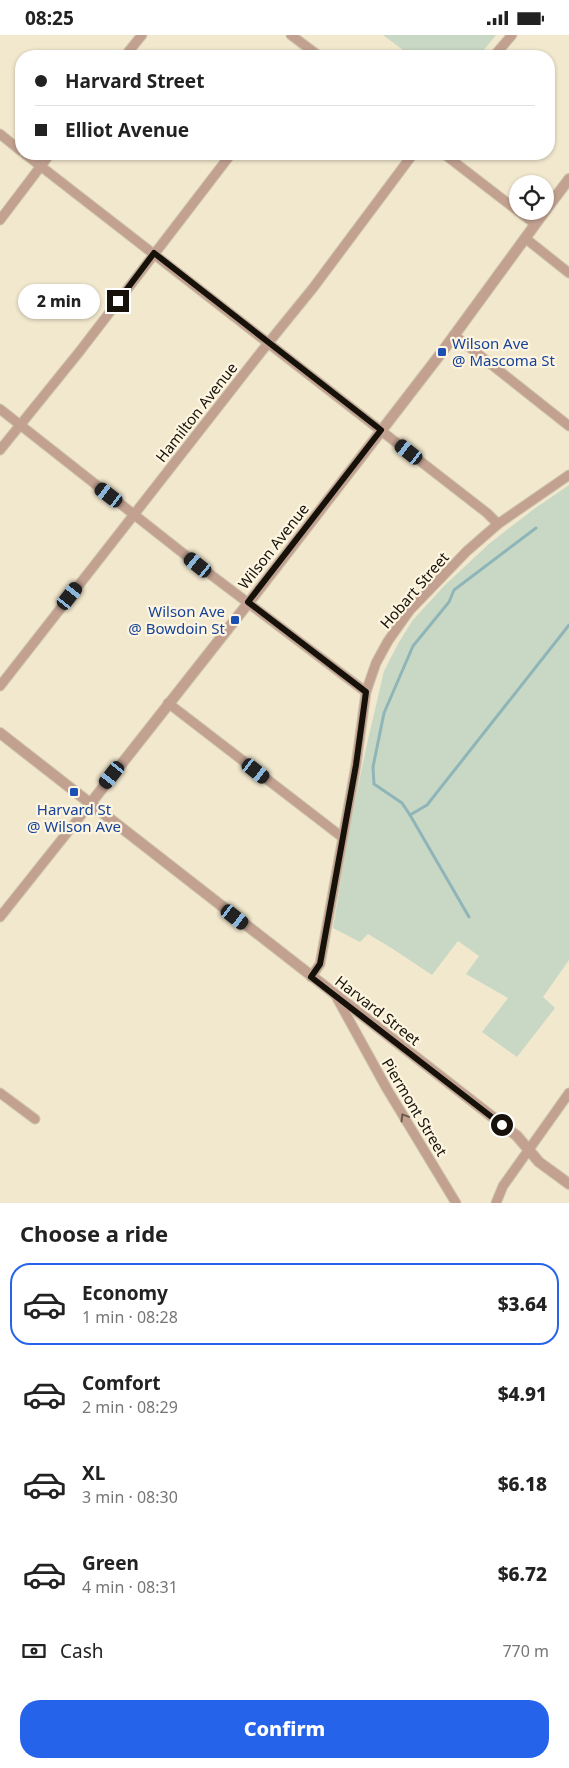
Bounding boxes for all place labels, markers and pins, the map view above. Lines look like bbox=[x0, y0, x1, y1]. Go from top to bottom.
place label: Wilson Ave @ Mascoma St bbox=[452, 333, 555, 370]
marker: Wilson Ave @ Mascoma St bbox=[436, 346, 448, 358]
place label: Wilson Ave @ Bowdoin St bbox=[128, 601, 226, 638]
marker: Wilson Ave @ Bowdoin St bbox=[229, 614, 241, 626]
marker: Harvard St @ Wilson Ave bbox=[68, 786, 80, 798]
place label: Harvard St @ Wilson Ave bbox=[27, 799, 121, 836]

